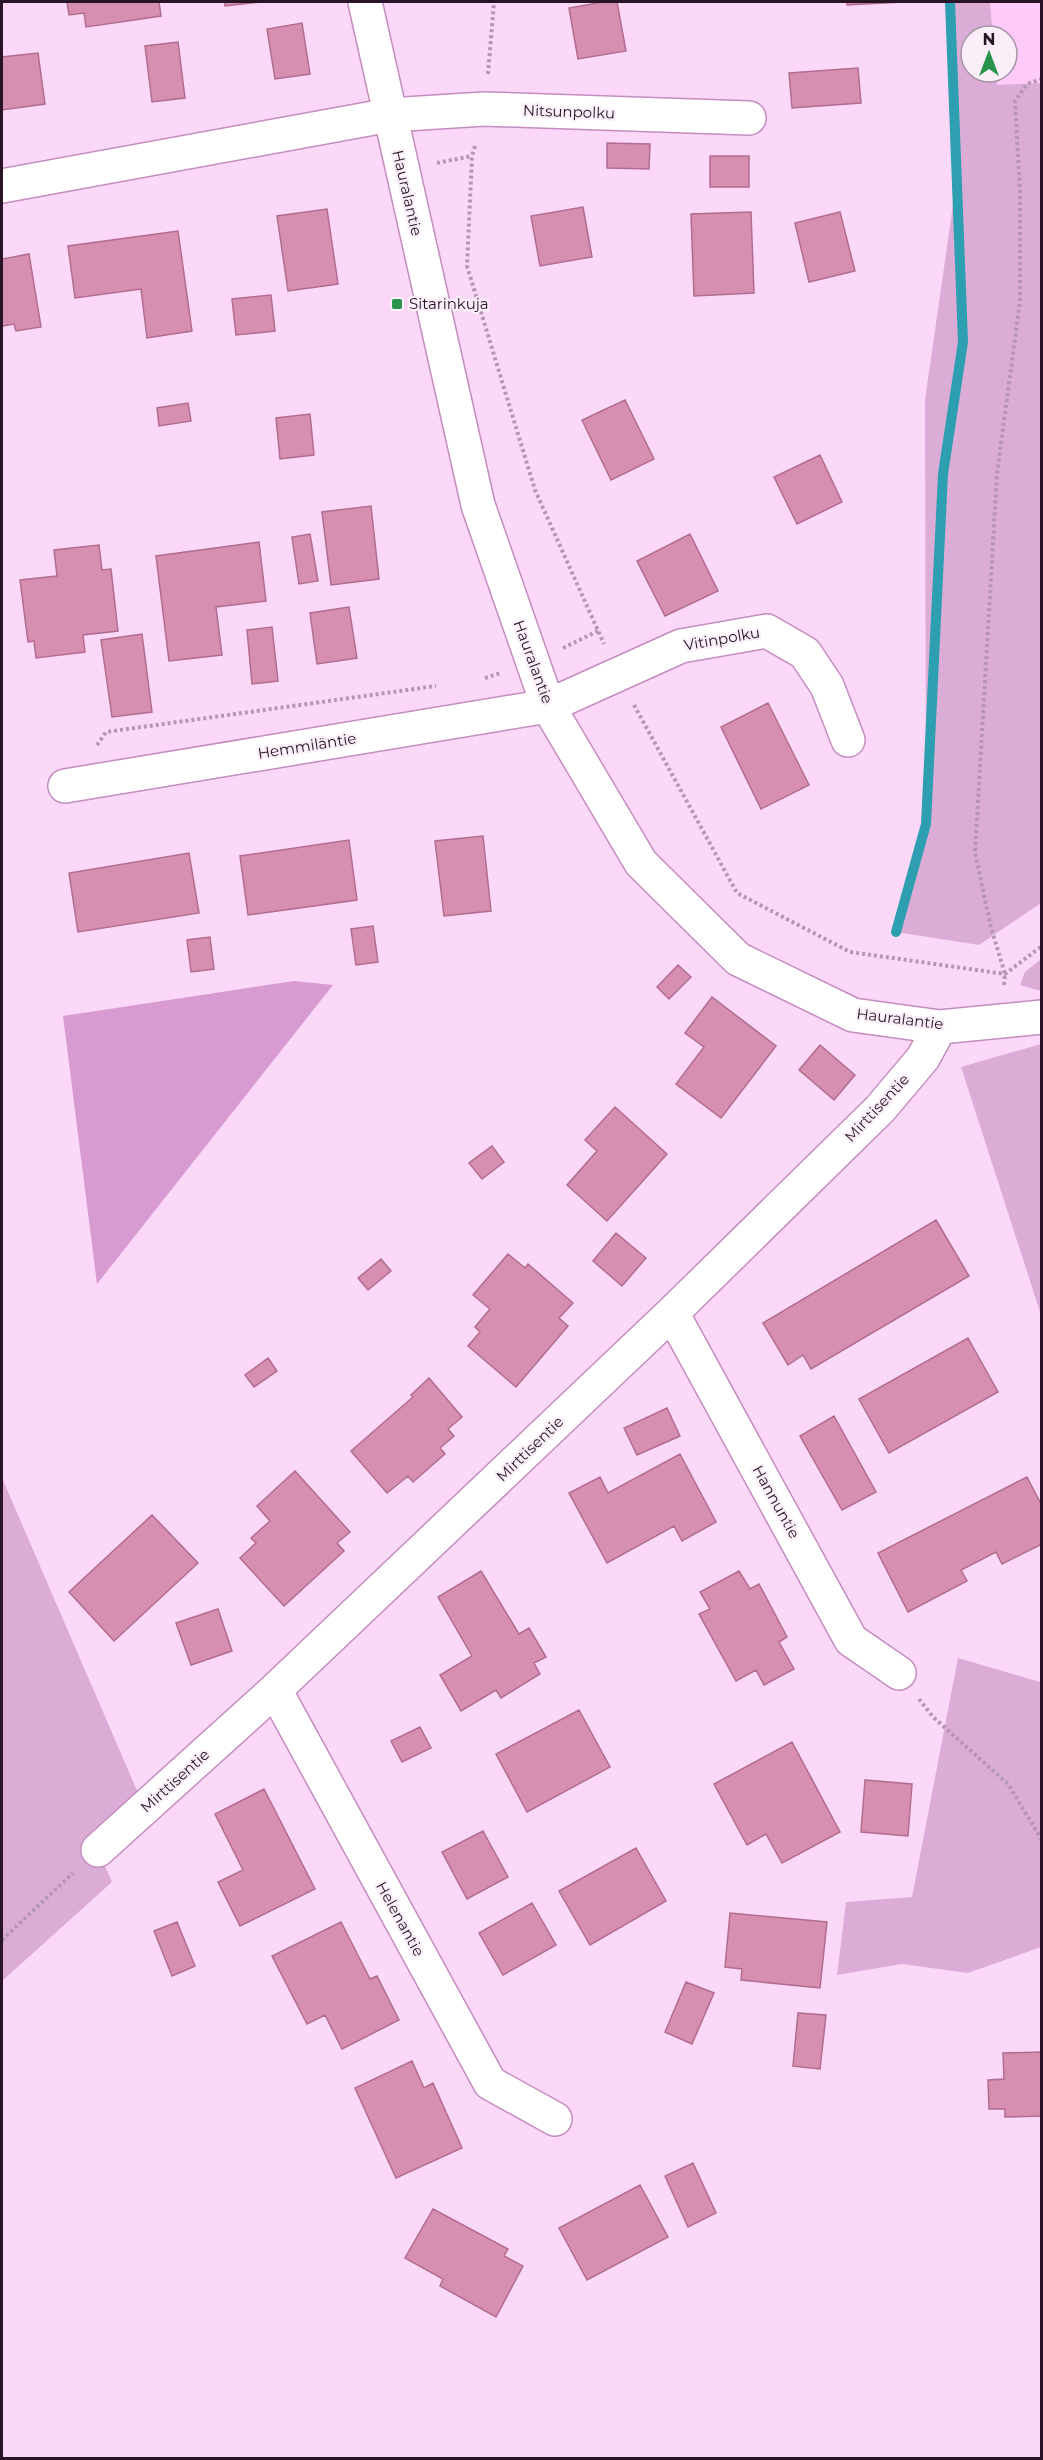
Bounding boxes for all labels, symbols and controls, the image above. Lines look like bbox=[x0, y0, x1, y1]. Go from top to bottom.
north arrow bbox=[959, 24, 1019, 84]
text: N bbox=[983, 30, 995, 49]
street label: Nitsunpolku bbox=[523, 100, 615, 123]
street label: Hauralantie bbox=[388, 148, 427, 238]
place label: Sitarinkuja bbox=[409, 294, 489, 313]
marker: Sitarinkuja bbox=[390, 297, 404, 311]
street label: Hauralantie bbox=[510, 617, 557, 706]
street label: Vitinpolku bbox=[682, 622, 761, 655]
street label: Hemmiläntie bbox=[256, 728, 357, 763]
street label: Hauralantie bbox=[855, 1004, 945, 1033]
street label: Mirttisentie bbox=[840, 1070, 913, 1146]
street label: Mirttisentie bbox=[492, 1412, 567, 1485]
street label: Hannuntie bbox=[749, 1462, 804, 1542]
street label: Mirttisentie bbox=[136, 1745, 213, 1817]
street label: Helenantie bbox=[372, 1878, 429, 1960]

